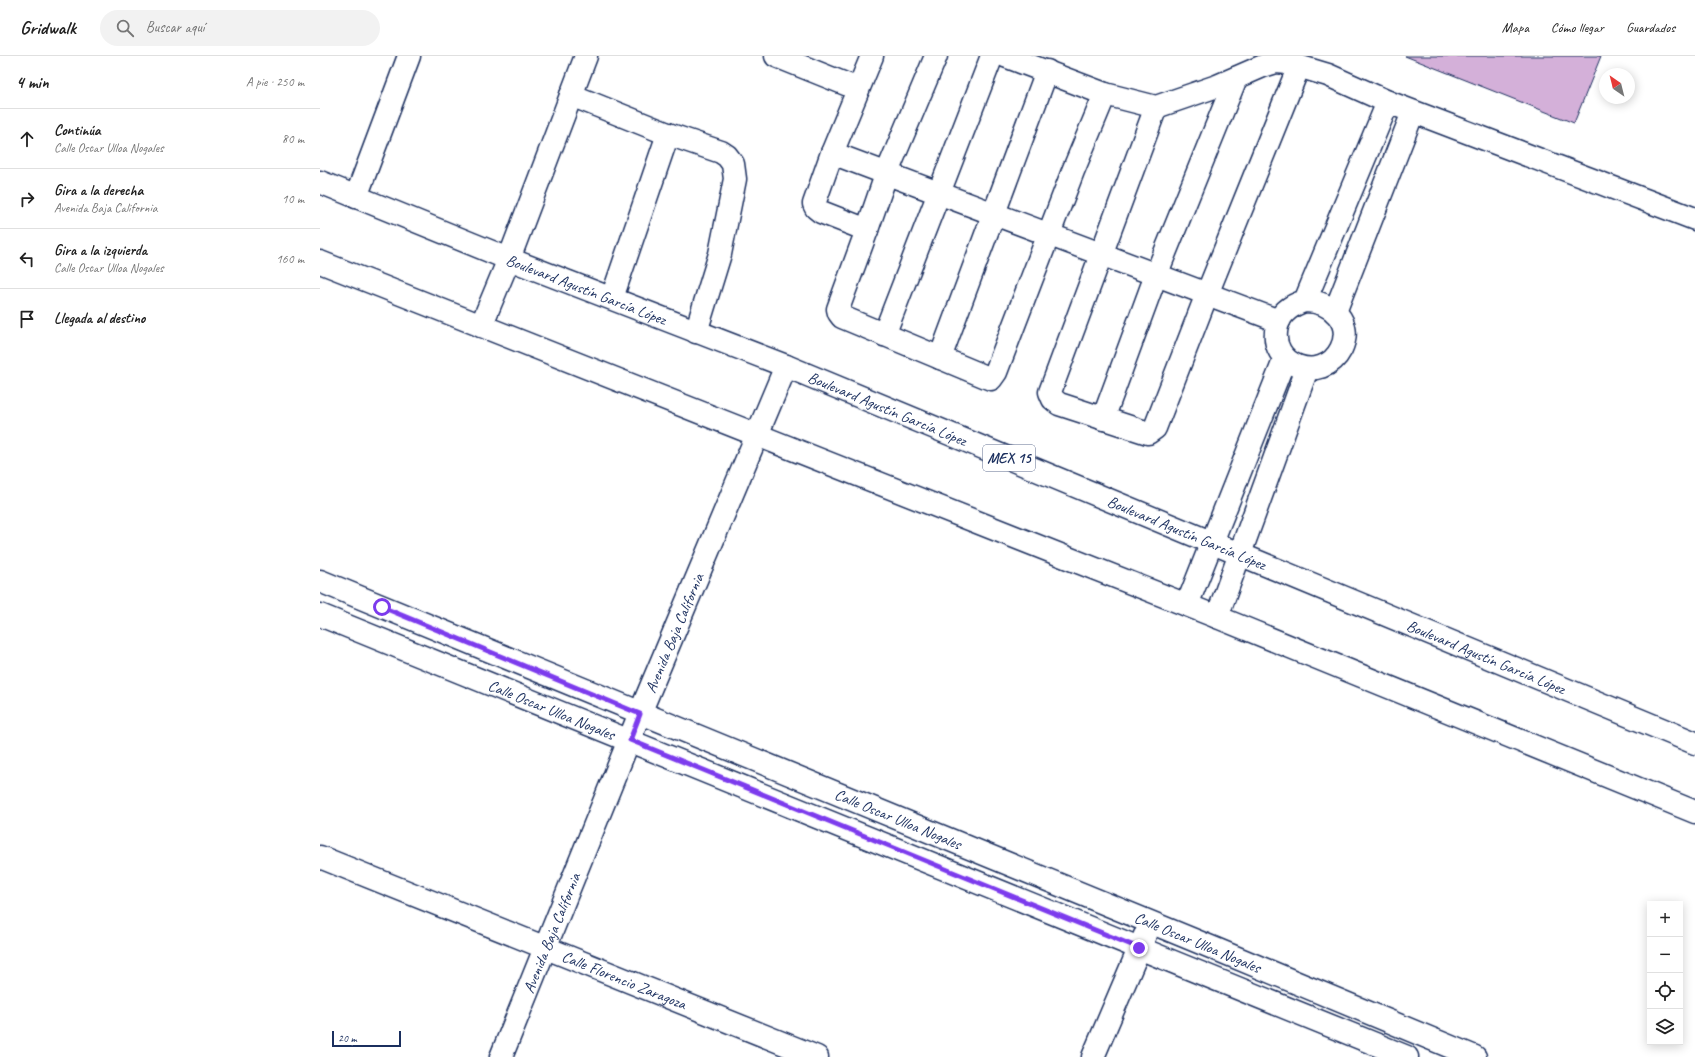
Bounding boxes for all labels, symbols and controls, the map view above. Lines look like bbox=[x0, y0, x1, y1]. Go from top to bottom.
search box bbox=[100, 10, 380, 46]
text: Gridwalk bbox=[20, 16, 76, 40]
icon: search bbox=[114, 17, 136, 39]
text: Buscar aquí bbox=[146, 18, 205, 37]
text: Mapa bbox=[1502, 19, 1529, 36]
text: Cómo llegar bbox=[1551, 19, 1604, 36]
text: Guardados bbox=[1626, 19, 1675, 36]
north arrow bbox=[1599, 68, 1635, 104]
text: 4 min bbox=[16, 72, 49, 93]
text: A pie · 250 m bbox=[246, 74, 304, 90]
text: Continúa bbox=[54, 121, 101, 140]
icon: ahead bbox=[16, 128, 38, 150]
text: 80 m bbox=[282, 131, 304, 147]
text: Calle Oscar Ulloa Nogales bbox=[54, 140, 163, 156]
text: Gira a la derecha bbox=[54, 181, 143, 200]
icon: right bbox=[16, 188, 38, 210]
text: 10 m bbox=[282, 191, 304, 207]
text: Avenida Baja California bbox=[54, 200, 158, 216]
text: Gira a la izquierda bbox=[54, 241, 147, 260]
icon: left bbox=[16, 248, 38, 270]
street label: Boulevard Agustín García López bbox=[503, 250, 671, 330]
text: 160 m bbox=[276, 251, 304, 267]
text: Calle Oscar Ulloa Nogales bbox=[54, 260, 163, 276]
icon: arrive bbox=[16, 308, 38, 330]
text: Llegada al destino bbox=[54, 309, 145, 328]
street label: Boulevard Agustín García López bbox=[805, 367, 971, 452]
road number: MEX 15 bbox=[983, 445, 1035, 471]
street label: Boulevard Agustín García López bbox=[1104, 491, 1271, 576]
street label: Avenida Baja California bbox=[641, 570, 709, 696]
route start bbox=[373, 598, 391, 616]
street label: Boulevard Agustín García López bbox=[1404, 616, 1570, 700]
street label: Calle Oscar Ulloa Nogales bbox=[485, 675, 619, 745]
street label: Calle Oscar Ulloa Nogales bbox=[832, 784, 965, 855]
street label: Avenida Baja California bbox=[519, 869, 586, 996]
map controls bbox=[1647, 901, 1683, 1045]
button: + bbox=[1647, 901, 1683, 937]
street label: Calle Oscar Ulloa Nogales bbox=[1131, 908, 1265, 978]
button: − bbox=[1647, 937, 1683, 973]
route end bbox=[1130, 939, 1148, 957]
street label: Calle Florencio Zaragoza bbox=[559, 946, 690, 1015]
button: locate bbox=[1647, 973, 1683, 1009]
button: layers bbox=[1647, 1009, 1683, 1045]
scale bar bbox=[332, 1029, 401, 1048]
text: 20 m bbox=[338, 1031, 357, 1045]

